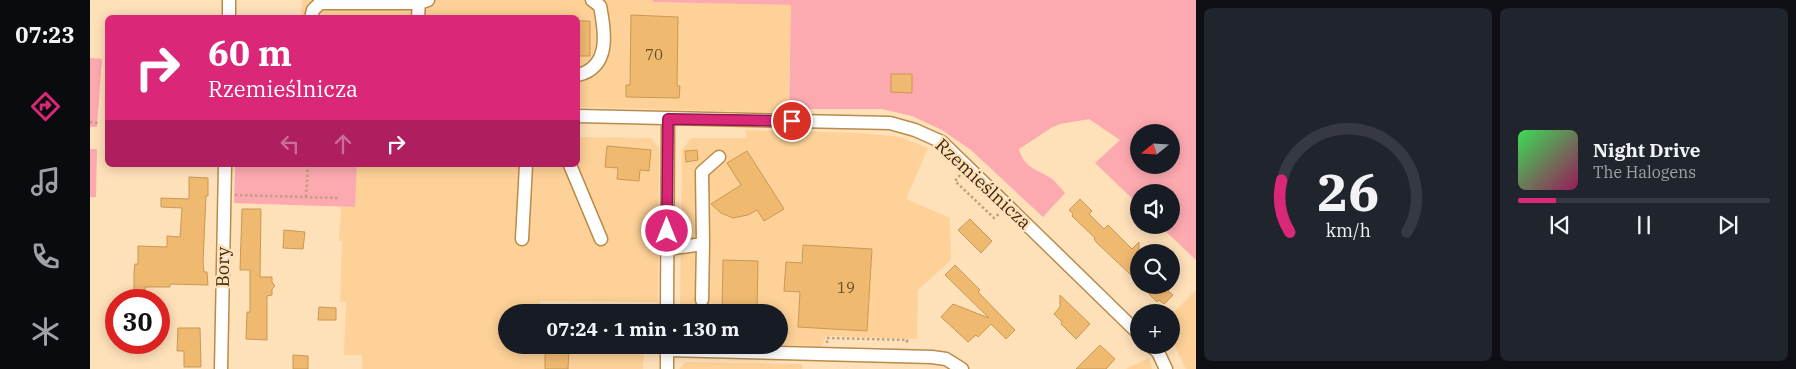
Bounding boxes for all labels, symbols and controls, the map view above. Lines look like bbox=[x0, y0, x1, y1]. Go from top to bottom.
text: 07:23 bbox=[15, 20, 75, 49]
text: 60 m bbox=[208, 30, 292, 76]
icon: right bbox=[125, 35, 190, 100]
house number: 70 bbox=[645, 45, 663, 64]
text: Rzemieślnicza bbox=[208, 74, 358, 103]
icon: directions bbox=[28, 89, 63, 124]
pin bbox=[771, 100, 813, 142]
icon: arrive bbox=[778, 107, 806, 135]
north arrow bbox=[1130, 124, 1180, 174]
map controls bbox=[1130, 124, 1180, 354]
icon: left bbox=[276, 130, 304, 158]
icon: ahead bbox=[329, 130, 357, 158]
icon: right bbox=[382, 130, 410, 158]
street label: Rzemieślnicza bbox=[931, 133, 1036, 234]
text: Night Drive bbox=[1593, 138, 1701, 162]
text: 26 bbox=[1317, 158, 1379, 225]
text: The Halogens bbox=[1593, 162, 1696, 182]
icon: music bbox=[28, 164, 63, 199]
button: sound bbox=[1130, 184, 1180, 234]
position arrow bbox=[640, 204, 692, 256]
icon: previous bbox=[1546, 211, 1574, 239]
icon: pause bbox=[1630, 211, 1658, 239]
icon: next bbox=[1714, 211, 1742, 239]
text: km/h bbox=[1325, 219, 1371, 242]
icon: phone bbox=[28, 239, 63, 274]
button: search bbox=[1130, 244, 1180, 294]
street label: Bory bbox=[211, 246, 234, 287]
house number: 19 bbox=[837, 278, 855, 297]
speed limit sign: 30 bbox=[105, 289, 170, 354]
button: + bbox=[1130, 304, 1180, 354]
icon: climate bbox=[28, 314, 63, 349]
text: 07:24 · 1 min · 130 m bbox=[547, 317, 739, 341]

